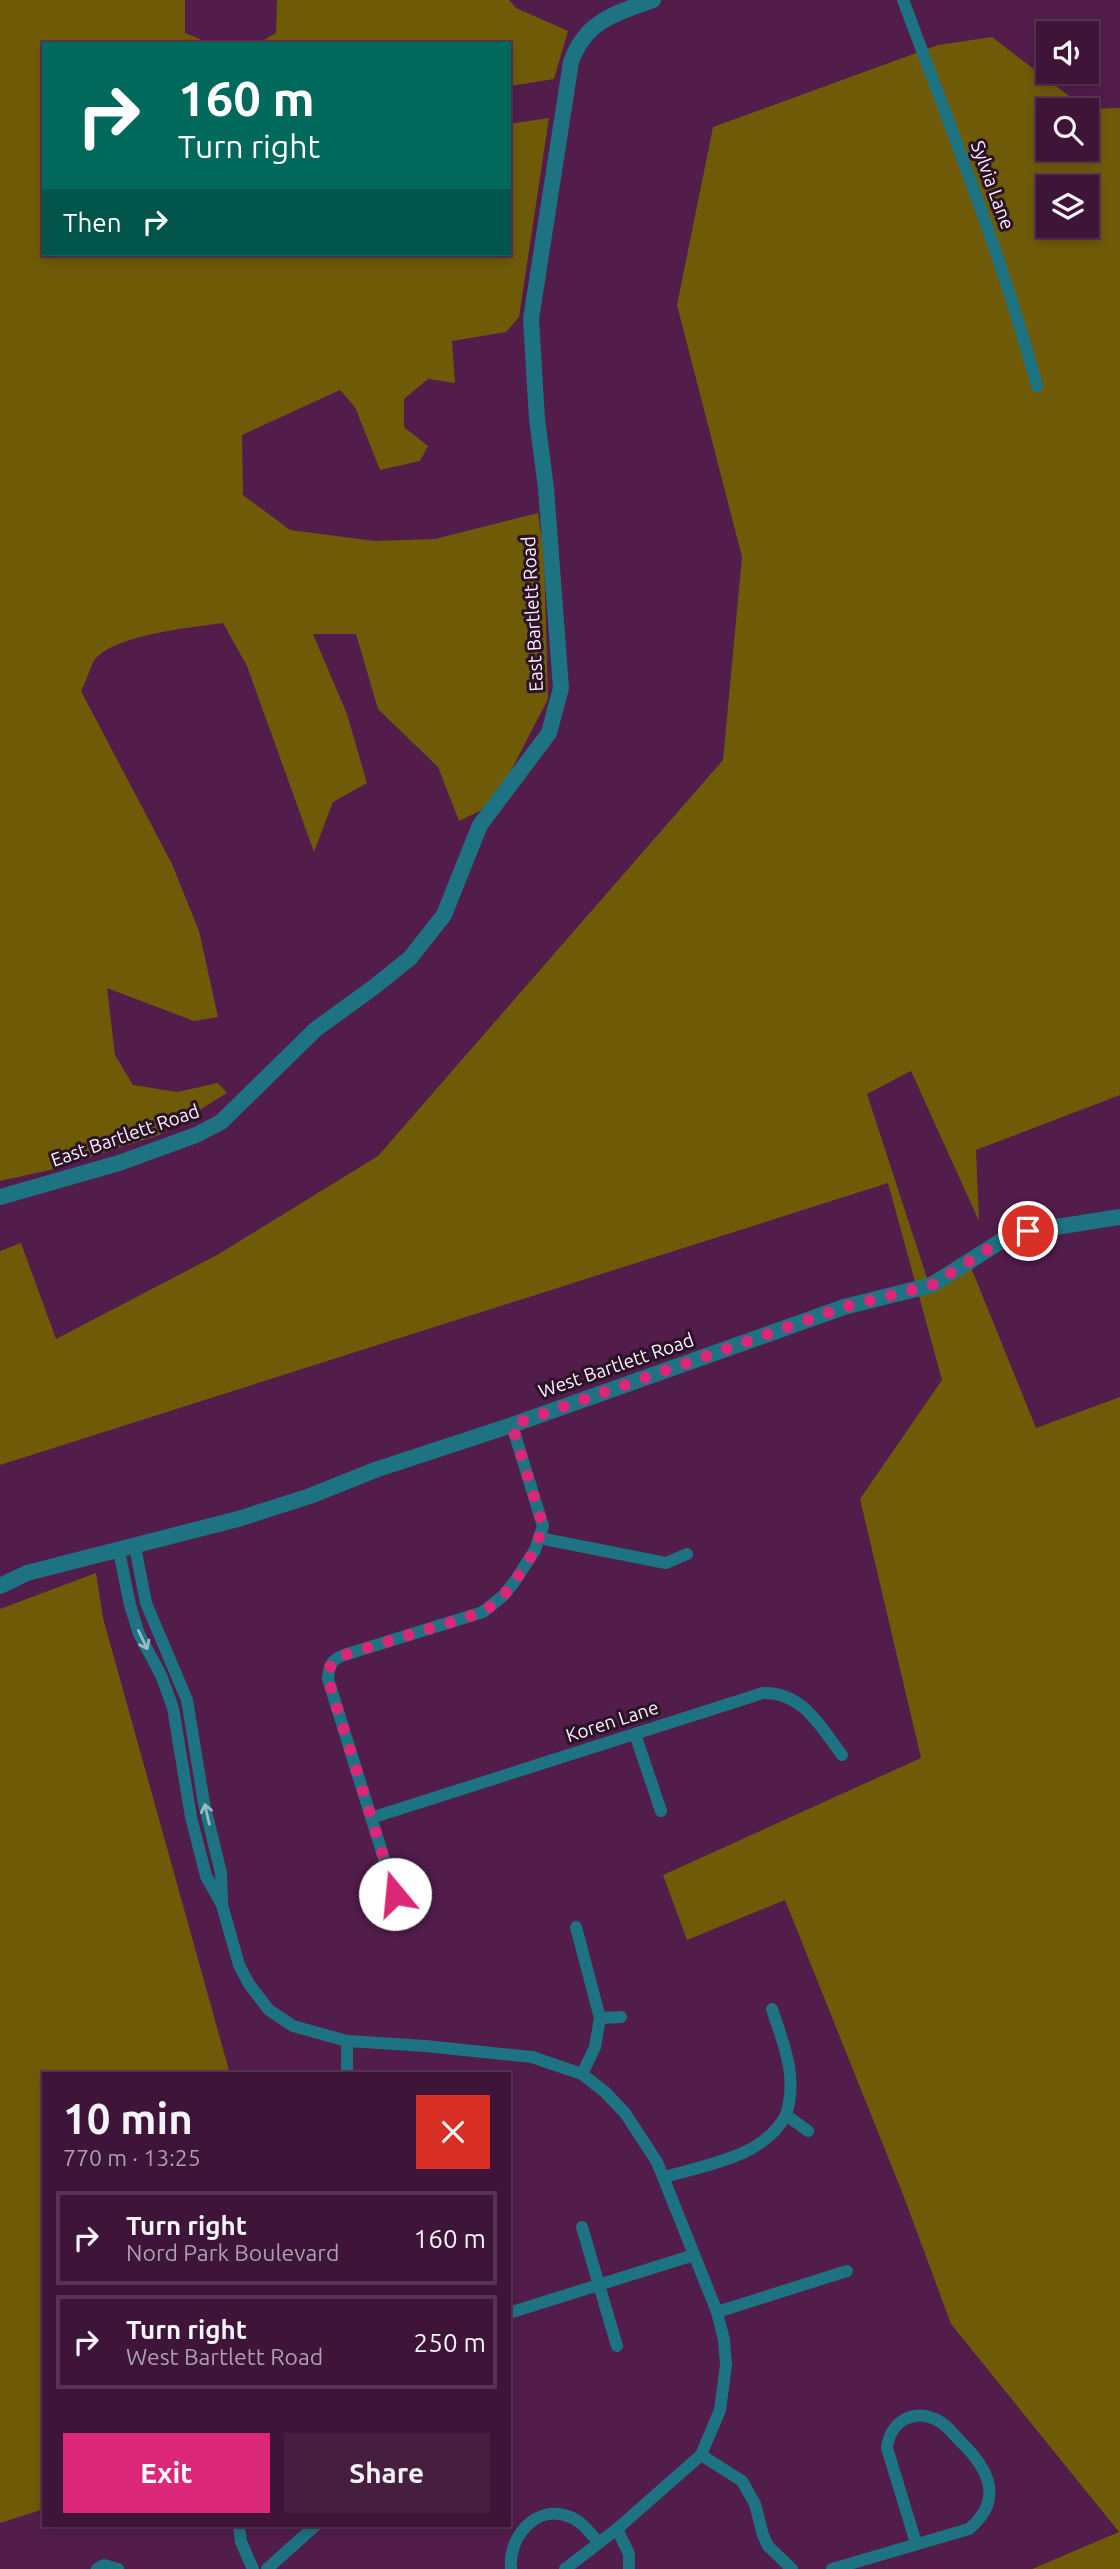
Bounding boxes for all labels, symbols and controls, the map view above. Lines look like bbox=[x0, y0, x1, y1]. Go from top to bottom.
map controls bbox=[1036, 21, 1099, 238]
button: sound bbox=[1036, 21, 1099, 84]
icon: right bbox=[63, 70, 154, 161]
text: 160 m bbox=[178, 70, 315, 125]
button: search bbox=[1036, 98, 1099, 161]
text: Turn right bbox=[178, 128, 320, 164]
street label: Sylvia Lane bbox=[967, 138, 1019, 232]
button: layers bbox=[1036, 175, 1099, 238]
icon: right bbox=[136, 203, 174, 241]
text: Then bbox=[63, 208, 122, 237]
street label: East Bartlett Road bbox=[517, 536, 547, 692]
street label: East Bartlett Road bbox=[48, 1099, 202, 1171]
pin bbox=[998, 1201, 1058, 1261]
icon: arrive bbox=[1009, 1212, 1047, 1250]
street label: West Bartlett Road bbox=[535, 1328, 697, 1402]
one-way arrow bbox=[137, 1629, 150, 1650]
street label: Koren Lane bbox=[563, 1696, 661, 1746]
one-way arrow bbox=[200, 1803, 213, 1826]
position arrow bbox=[358, 1857, 432, 1931]
text: 10 min bbox=[63, 2095, 193, 2142]
button: close bbox=[416, 2095, 490, 2169]
text: 770 m · 13:25 bbox=[63, 2145, 201, 2170]
text: Turn right bbox=[126, 2211, 247, 2240]
icon: right bbox=[67, 2219, 105, 2257]
text: 160 m bbox=[414, 2224, 486, 2253]
text: Nord Park Boulevard bbox=[126, 2240, 339, 2265]
text: Turn right bbox=[126, 2315, 247, 2344]
icon: right bbox=[67, 2323, 105, 2361]
text: 250 m bbox=[414, 2328, 486, 2357]
text: West Bartlett Road bbox=[126, 2344, 323, 2369]
button: Exit bbox=[63, 2433, 270, 2513]
button: Share bbox=[284, 2433, 490, 2513]

